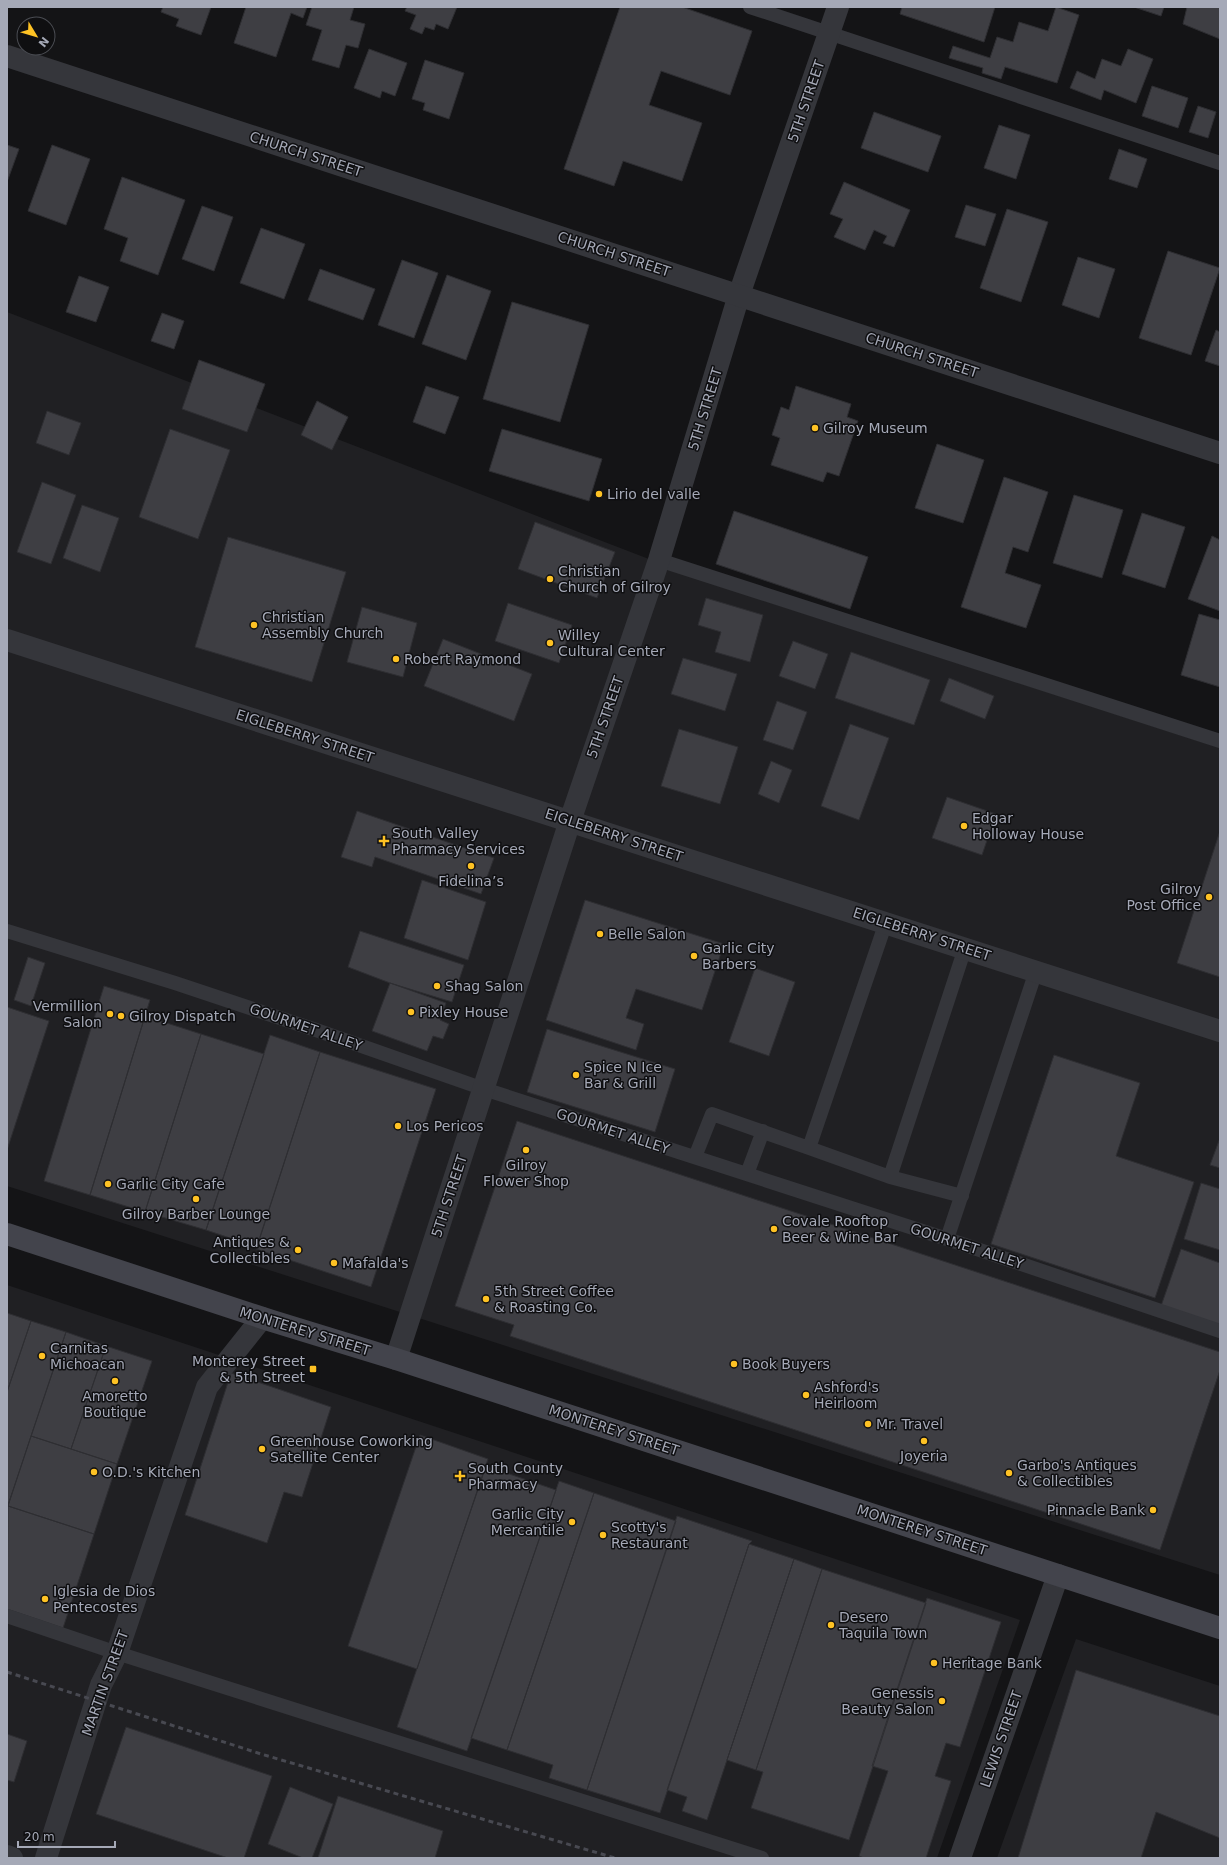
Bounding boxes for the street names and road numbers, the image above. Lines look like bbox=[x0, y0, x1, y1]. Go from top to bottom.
street label: 5TH STREET bbox=[784, 57, 828, 144]
street label: CHURCH STREET bbox=[248, 128, 365, 180]
street label: CHURCH STREET bbox=[556, 228, 673, 280]
street label: CHURCH STREET bbox=[864, 329, 981, 381]
street label: 5TH STREET bbox=[685, 365, 725, 452]
street label: 5TH STREET bbox=[583, 673, 627, 760]
street label: EIGLEBERRY STREET bbox=[234, 706, 376, 766]
street label: EIGLEBERRY STREET bbox=[543, 805, 685, 865]
street label: EIGLEBERRY STREET bbox=[851, 904, 993, 964]
street label: GOURMET ALLEY bbox=[247, 1000, 365, 1054]
street label: GOURMET ALLEY bbox=[554, 1105, 672, 1157]
street label: 5TH STREET bbox=[428, 1152, 470, 1239]
street label: GOURMET ALLEY bbox=[908, 1220, 1026, 1272]
street label: MONTEREY STREET bbox=[238, 1303, 373, 1359]
street label: MONTEREY STREET bbox=[547, 1401, 682, 1459]
street label: MONTEREY STREET bbox=[855, 1501, 990, 1559]
street label: MARTIN STREET bbox=[78, 1628, 132, 1738]
street label: LEWIS STREET bbox=[977, 1688, 1025, 1790]

